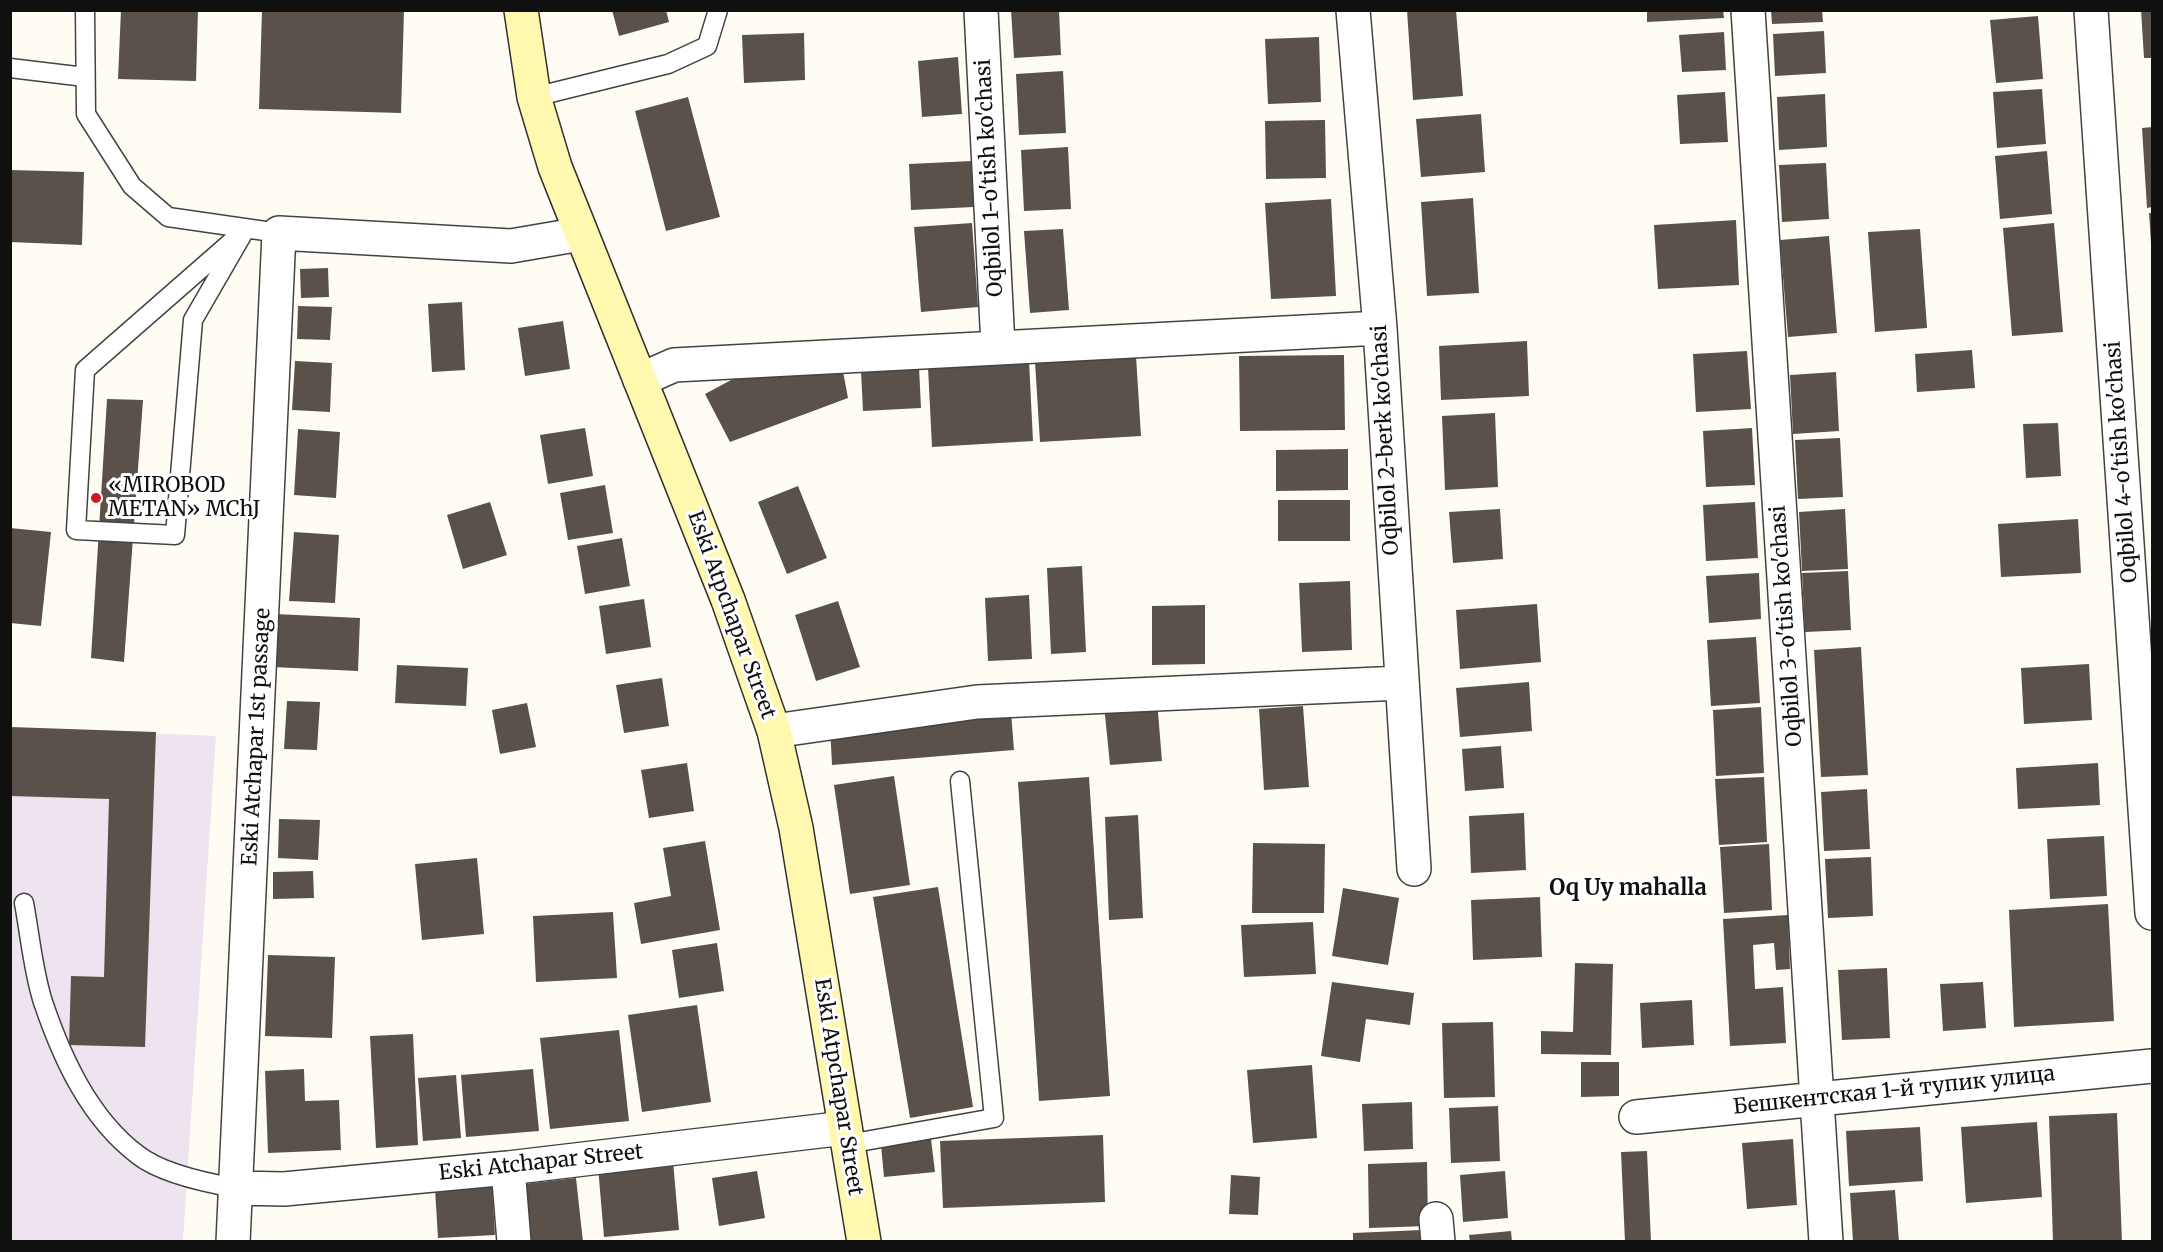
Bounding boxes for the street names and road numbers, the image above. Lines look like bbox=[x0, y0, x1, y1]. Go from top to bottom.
street label: Oqbilol 1-o'tish ko'chasi bbox=[971, 58, 1009, 298]
street label: Oqbilol 2-berk ko'chasi bbox=[1367, 324, 1405, 556]
street label: Oqbilol 4-o'tish ko'chasi bbox=[2101, 340, 2143, 584]
street label: Oqbilol 3-o'tish ko'chasi bbox=[1766, 505, 1808, 747]
street label: Eski Atpchapar Street bbox=[682, 508, 780, 722]
street label: Eski Atchapar 1st passage bbox=[238, 607, 276, 867]
street label: Eski Atpchapar Street bbox=[808, 977, 868, 1197]
street label: Бешкентская 1-й тупик улица bbox=[1732, 1062, 2056, 1120]
street label: Eski Atchapar Street bbox=[438, 1140, 644, 1186]

